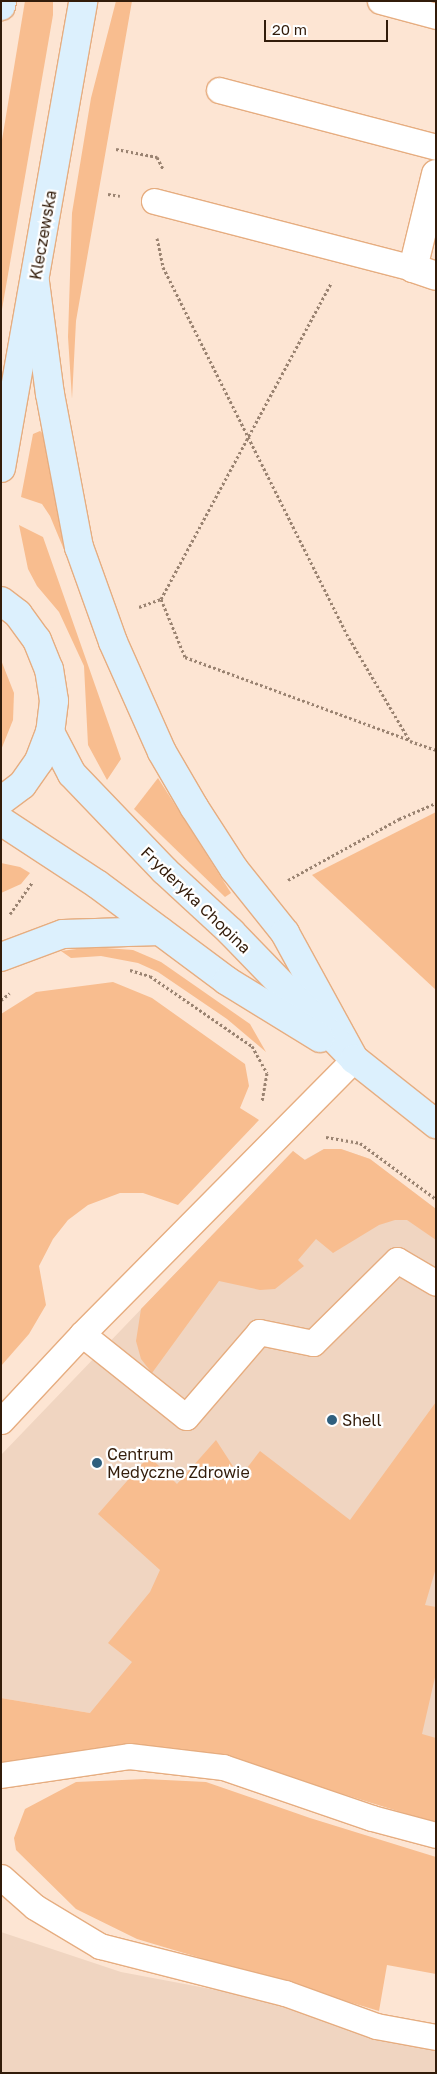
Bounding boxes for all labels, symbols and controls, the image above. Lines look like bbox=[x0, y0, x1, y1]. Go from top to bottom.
scale bar bbox=[267, 10, 391, 42]
text: 20 m bbox=[272, 20, 307, 38]
street label: Kleczewska bbox=[26, 189, 60, 281]
street label: Fryderyka Chopina bbox=[137, 843, 255, 957]
place label: Shell bbox=[342, 1410, 382, 1430]
marker: Shell bbox=[326, 1414, 338, 1426]
place label: Centrum Medyczne Zdrowie bbox=[107, 1444, 250, 1482]
marker: Centrum Medyczne Zdrowie bbox=[91, 1457, 103, 1469]

